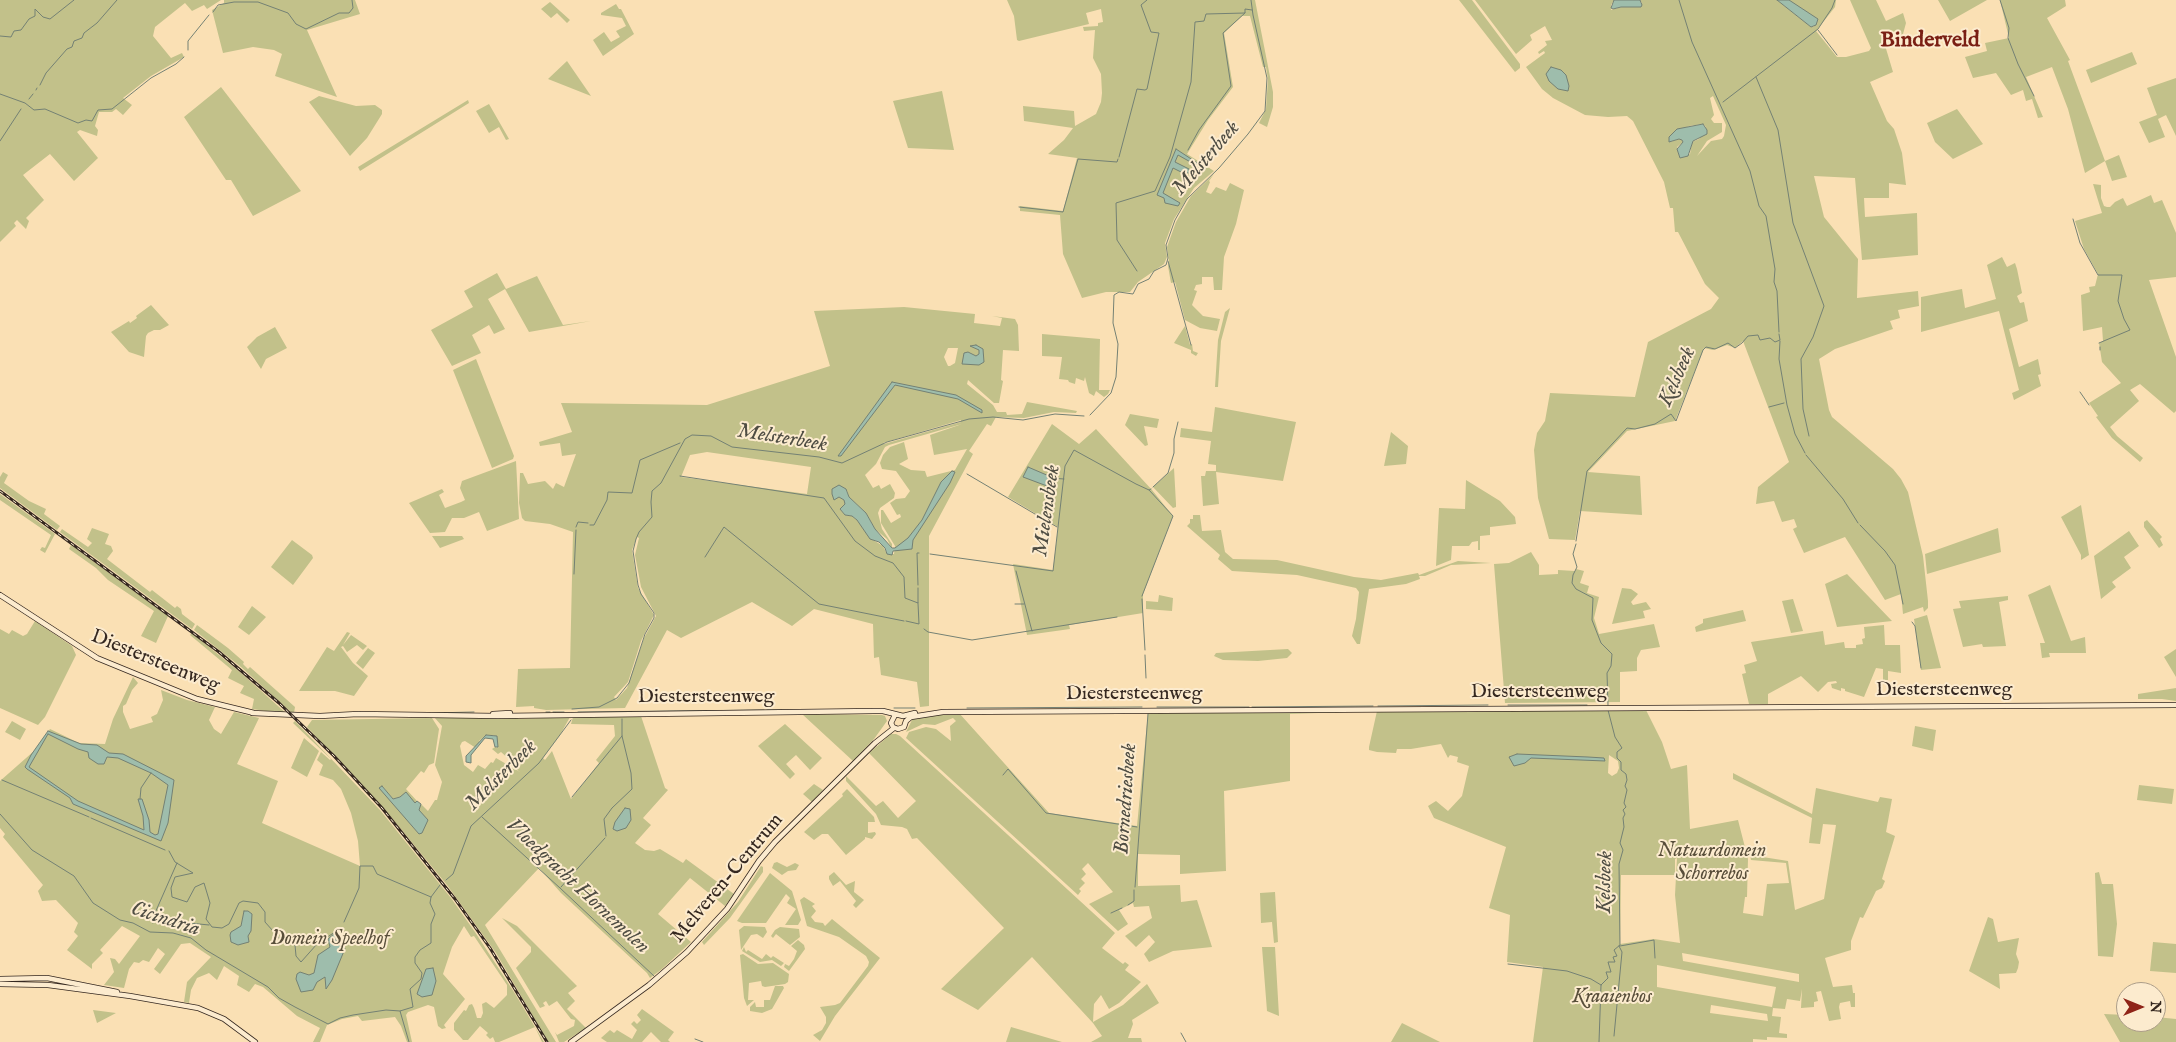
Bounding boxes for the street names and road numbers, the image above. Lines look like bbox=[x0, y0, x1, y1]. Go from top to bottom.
street label: Diestersteenweg bbox=[87, 625, 223, 699]
street label: Diestersteenweg bbox=[1876, 679, 2012, 703]
street label: Diestersteenweg bbox=[1471, 681, 1607, 705]
street label: Diestersteenweg bbox=[1066, 683, 1202, 707]
street label: Diestersteenweg bbox=[638, 686, 774, 710]
street label: Melveren-Centrum bbox=[667, 809, 789, 949]

